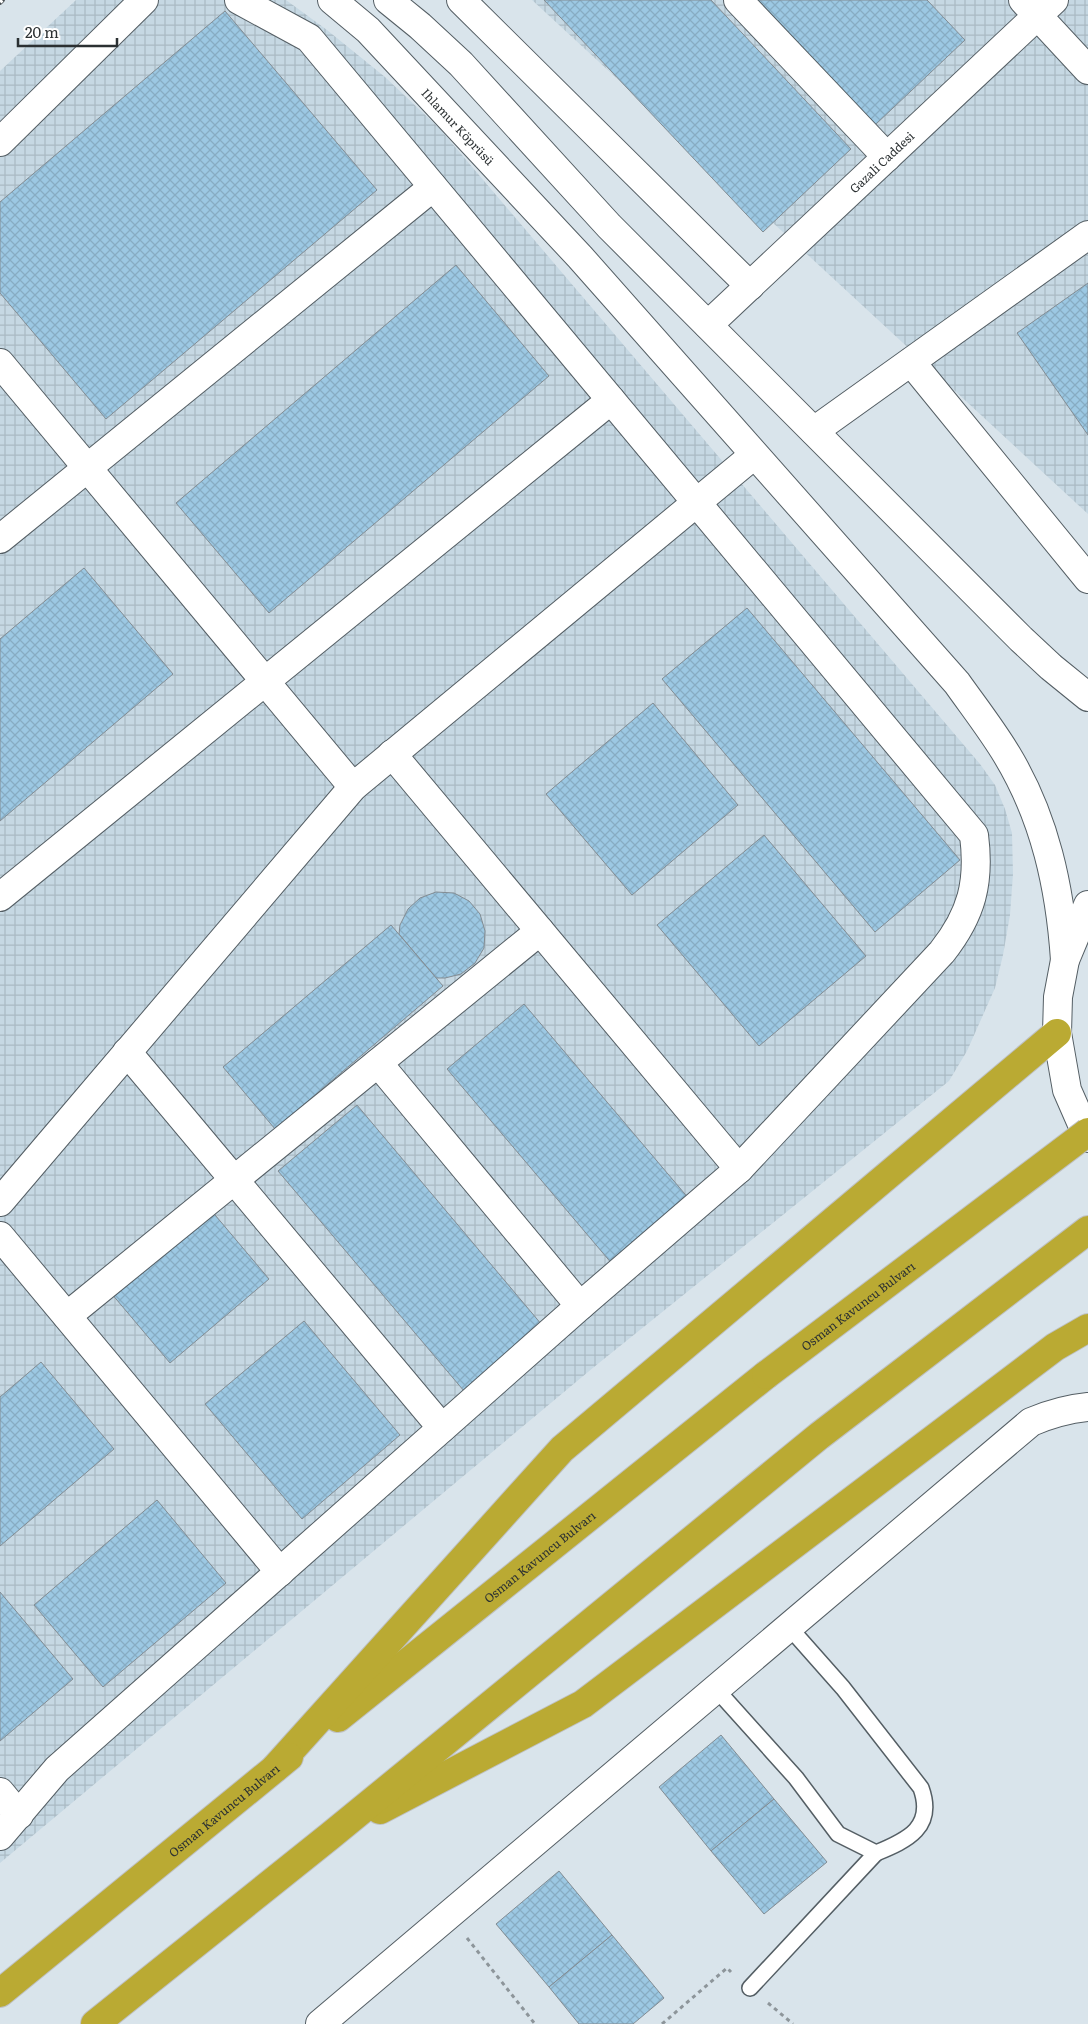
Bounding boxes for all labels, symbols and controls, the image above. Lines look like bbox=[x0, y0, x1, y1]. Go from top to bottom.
scale bar bbox=[18, 15, 116, 47]
text: 20 m bbox=[25, 20, 59, 43]
street label: Ihlamur Köprüsü bbox=[418, 84, 499, 169]
street label: Gazali Caddesi bbox=[845, 127, 918, 197]
street label: Osman Kavuncu Bulvarı bbox=[797, 1257, 919, 1355]
street label: Osman Kavuncu Bulvarı bbox=[480, 1506, 599, 1607]
street label: Osman Kavuncu Bulvarı bbox=[164, 1759, 283, 1861]

